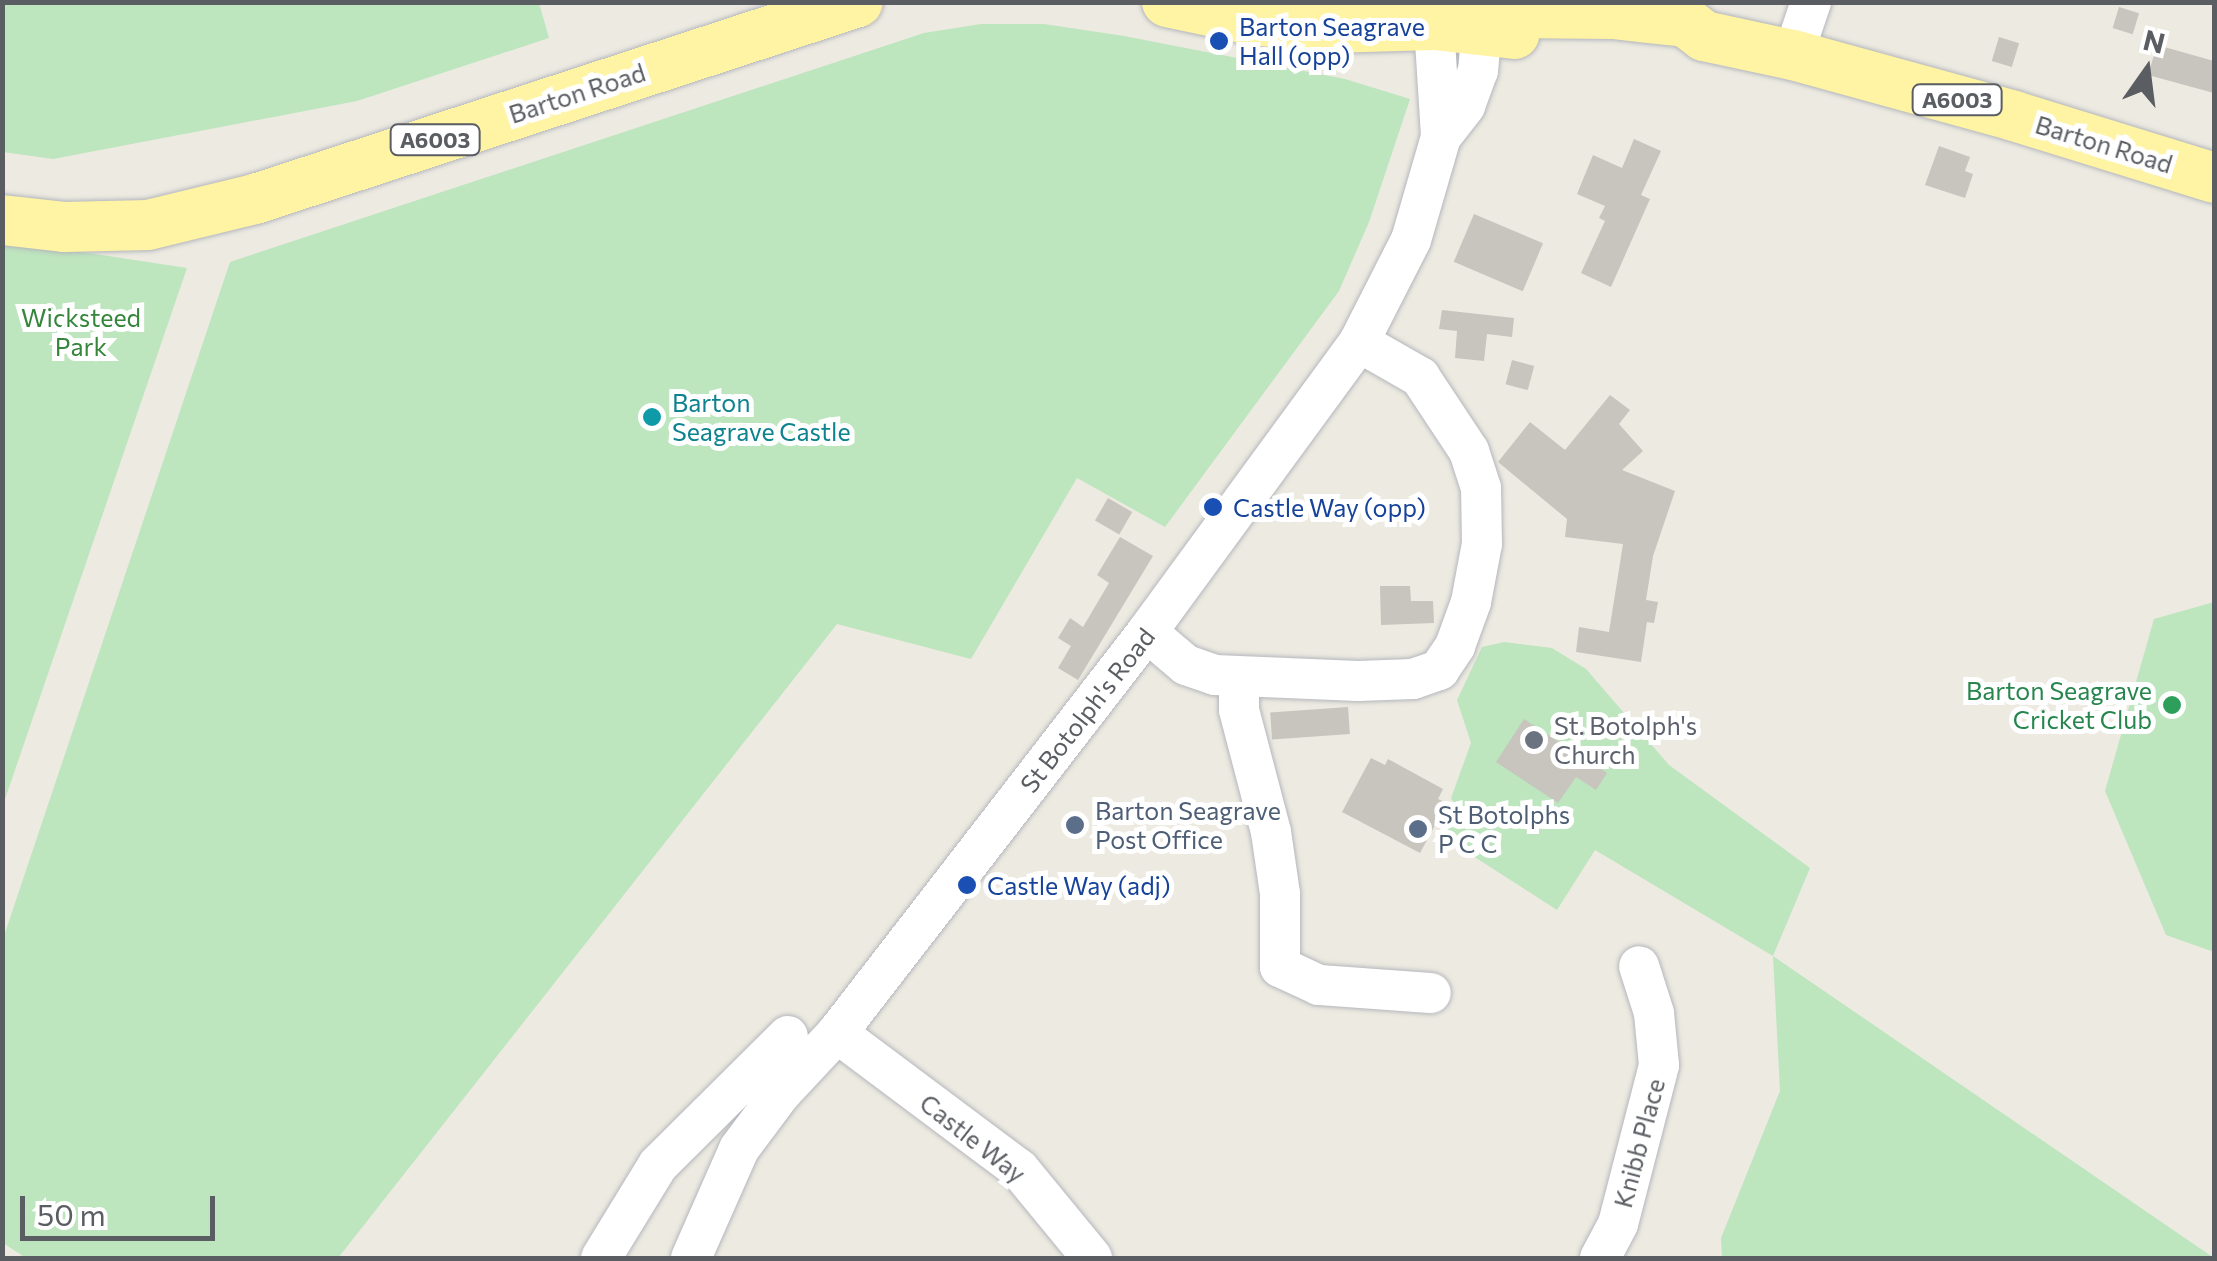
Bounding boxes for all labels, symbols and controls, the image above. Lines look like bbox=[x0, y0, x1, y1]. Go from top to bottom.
place label: Barton Seagrave Hall (opp) bbox=[1239, 12, 1425, 71]
north arrow bbox=[2097, 20, 2197, 120]
text: N bbox=[2140, 22, 2169, 60]
marker: Barton Seagrave Hall (opp) bbox=[1208, 30, 1230, 52]
street label: Barton Road bbox=[505, 57, 649, 129]
road number: A6003 bbox=[1910, 83, 2004, 117]
street label: Barton Road bbox=[2032, 109, 2176, 179]
road number: A6003 bbox=[388, 123, 482, 157]
park label: Wicksteed Park bbox=[21, 303, 141, 362]
place label: Barton Seagrave Castle bbox=[672, 388, 851, 447]
marker: Barton Seagrave Castle bbox=[641, 406, 663, 428]
place label: Castle Way (opp) bbox=[1233, 492, 1426, 522]
marker: Castle Way (opp) bbox=[1202, 496, 1224, 518]
street label: St Botolph's Road bbox=[1013, 622, 1161, 798]
place label: Barton Seagrave Cricket Club bbox=[1966, 676, 2152, 735]
marker: Barton Seagrave Cricket Club bbox=[2161, 694, 2183, 716]
place label: St. Botolph's Church bbox=[1554, 711, 1697, 770]
marker: St. Botolph's Church bbox=[1523, 729, 1545, 751]
place label: Barton Seagrave Post Office bbox=[1095, 796, 1281, 855]
place label: St Botolphs P C C bbox=[1438, 800, 1570, 859]
marker: Barton Seagrave Post Office bbox=[1064, 814, 1086, 836]
marker: St Botolphs P C C bbox=[1407, 818, 1429, 840]
place label: Castle Way (adj) bbox=[987, 870, 1171, 900]
marker: Castle Way (adj) bbox=[956, 874, 978, 896]
street label: Knibb Place bbox=[1607, 1075, 1671, 1211]
street label: Castle Way bbox=[914, 1087, 1032, 1189]
scale bar bbox=[25, 1176, 220, 1238]
text: 50 m bbox=[37, 1195, 106, 1232]

